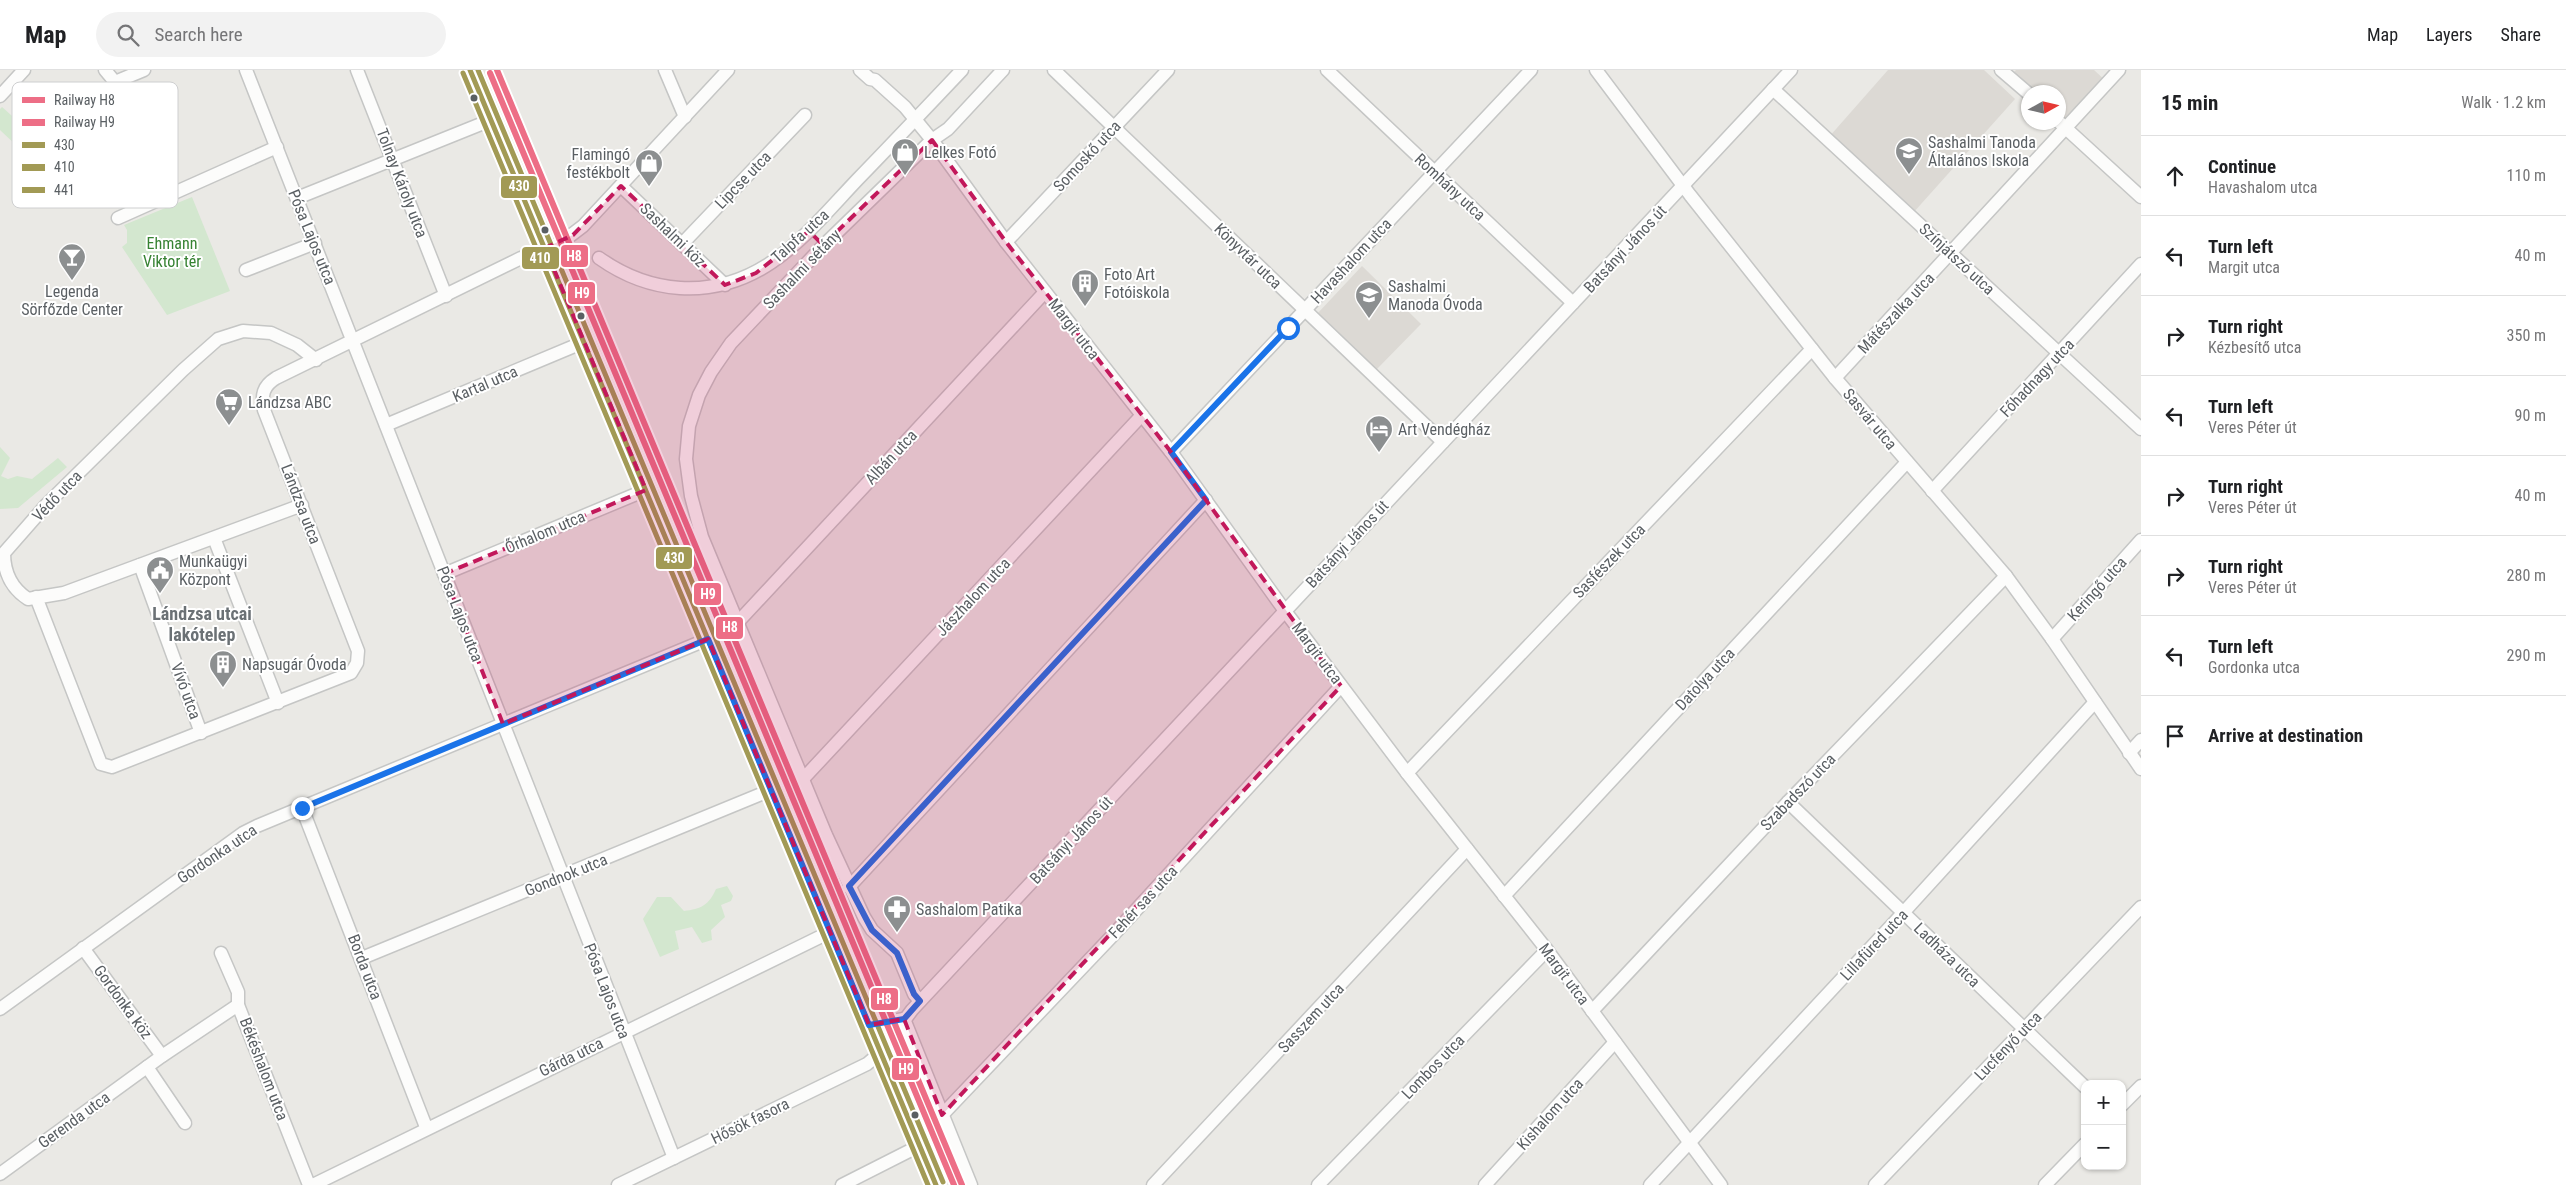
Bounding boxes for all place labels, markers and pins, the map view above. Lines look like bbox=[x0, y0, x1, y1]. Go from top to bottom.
unlabelled marker bbox=[469, 93, 479, 103]
place label: Sashalmi Tanoda Általános Iskola bbox=[1928, 133, 2036, 170]
school or university icon: Sashalmi Tanoda Általános Iskola bbox=[1894, 136, 1924, 175]
shop icon: Lelkes Fotó bbox=[890, 137, 920, 176]
place label: Lelkes Fotó bbox=[924, 143, 996, 162]
place label: Flamingó festékbolt bbox=[567, 145, 630, 182]
shop icon: Flamingó festékbolt bbox=[634, 148, 664, 187]
unlabelled marker bbox=[540, 225, 550, 235]
bar icon: Legenda Sörfőzde Center bbox=[57, 242, 87, 281]
place label: Foto Art Fotóiskola bbox=[1104, 265, 1170, 302]
building icon: Foto Art Fotóiskola bbox=[1070, 268, 1100, 307]
place label: Sashalmi Manoda Óvoda bbox=[1388, 277, 1483, 314]
school or university icon: Sashalmi Manoda Óvoda bbox=[1354, 280, 1384, 319]
place label: Legenda Sörfőzde Center bbox=[21, 282, 123, 319]
unlabelled marker bbox=[576, 311, 586, 321]
supermarket icon: Lándzsa ABC bbox=[214, 387, 244, 426]
place label: Lándzsa ABC bbox=[248, 393, 332, 412]
hotel icon: Art Vendégház bbox=[1364, 414, 1394, 453]
place label: Art Vendégház bbox=[1398, 420, 1491, 439]
place label: Munkaügyi Központ bbox=[179, 552, 247, 589]
public building icon: Munkaügyi Központ bbox=[145, 555, 175, 594]
building icon: Napsugár Óvoda bbox=[208, 649, 238, 688]
place label: Napsugár Óvoda bbox=[242, 654, 347, 674]
pharmacy icon: Sashalom Patika bbox=[882, 894, 912, 933]
place label: Sashalom Patika bbox=[916, 900, 1022, 919]
unlabelled marker bbox=[910, 1110, 920, 1120]

